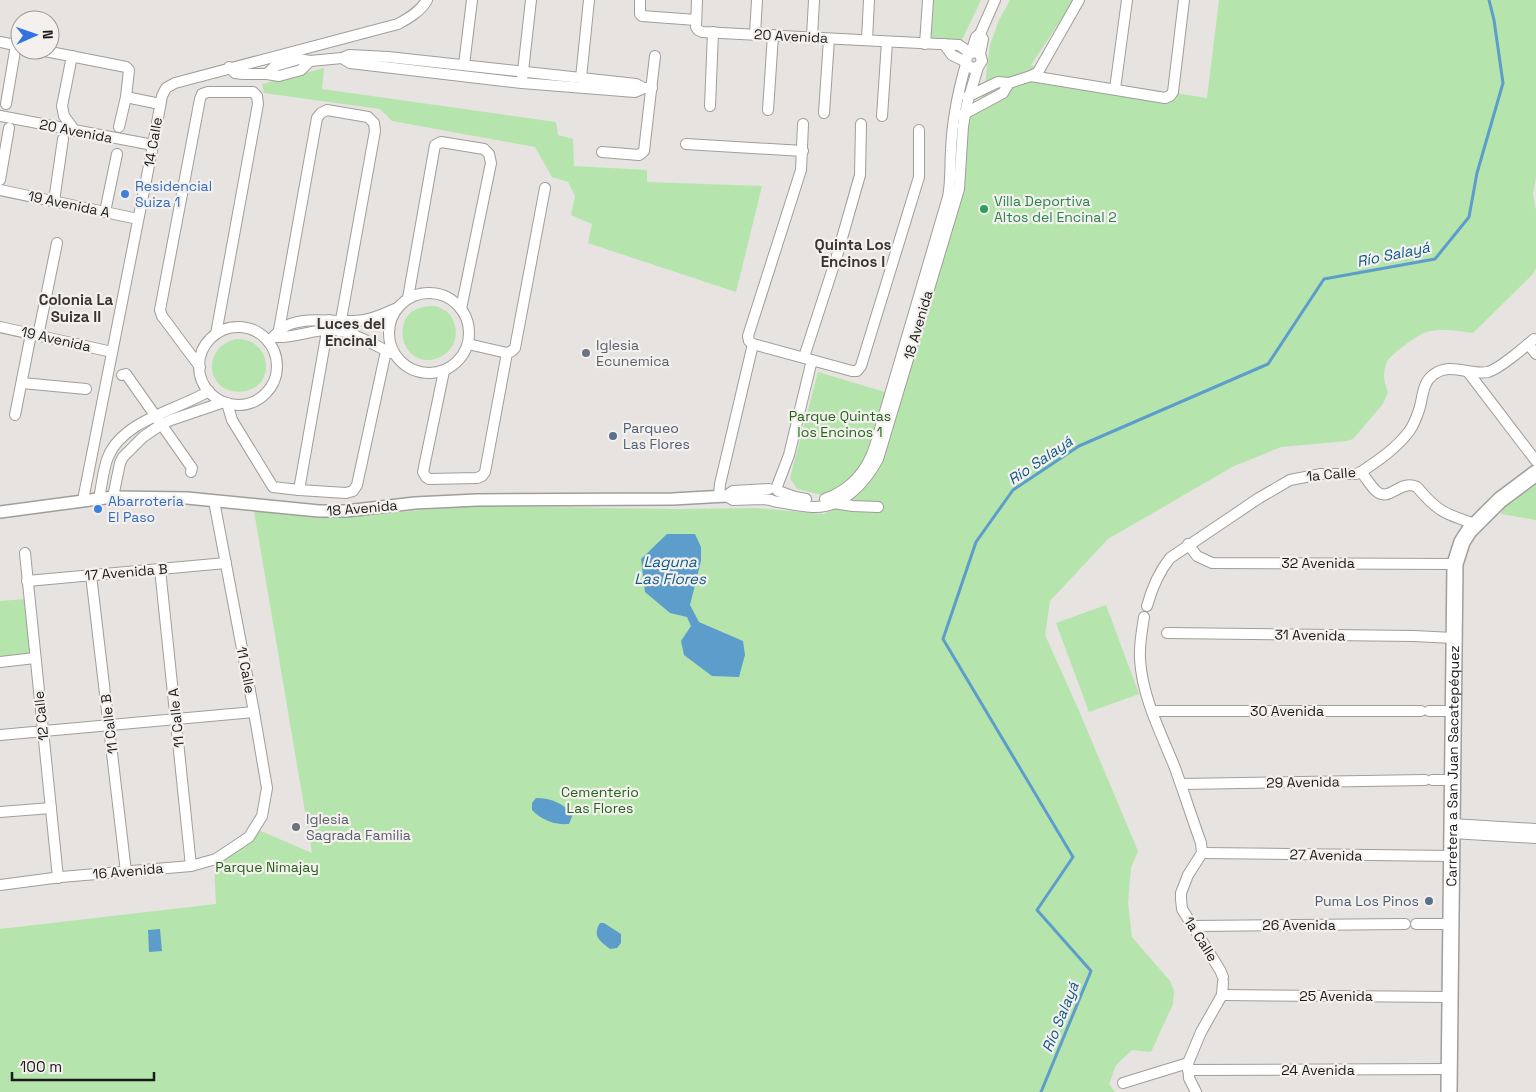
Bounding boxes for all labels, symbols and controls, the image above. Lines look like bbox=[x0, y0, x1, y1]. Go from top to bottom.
north arrow bbox=[10, 10, 60, 60]
street label: 20 Avenida bbox=[754, 25, 828, 47]
text: N bbox=[39, 30, 57, 40]
street label: 20 Avenida bbox=[38, 115, 114, 147]
street label: 14 Calle bbox=[140, 116, 166, 168]
place label: Residencial Suiza 1 bbox=[135, 177, 212, 211]
street label: 19 Avenida A bbox=[26, 187, 112, 221]
marker: Residencial Suiza 1 bbox=[119, 188, 131, 200]
place label: Villa Deportiva Altos del Encinal 2 bbox=[994, 192, 1117, 226]
marker: Villa Deportiva Altos del Encinal 2 bbox=[978, 203, 990, 215]
district label: Quinta Los Encinos I bbox=[815, 235, 892, 271]
water label: Río Salayá bbox=[1355, 237, 1432, 271]
street label: 18 Avenida bbox=[900, 288, 936, 362]
district label: Colonia La Suiza II bbox=[39, 290, 114, 326]
district label: Luces del Encinal bbox=[317, 314, 385, 350]
street label: 19 Avenida bbox=[19, 322, 93, 356]
place label: Iglesia Ecunemica bbox=[596, 336, 670, 370]
marker: Iglesia Ecunemica bbox=[580, 347, 592, 359]
park label: Parque Quintas los Encinos 1 bbox=[789, 407, 891, 441]
place label: Parqueo Las Flores bbox=[623, 419, 690, 453]
marker: Parqueo Las Flores bbox=[607, 430, 619, 442]
water label: Río Salayá bbox=[1004, 431, 1076, 489]
street label: 1a Calle bbox=[1305, 463, 1357, 485]
place label: Abarroteria El Paso bbox=[108, 492, 184, 526]
street label: 18 Avenida bbox=[326, 496, 398, 520]
marker: Abarroteria El Paso bbox=[92, 503, 104, 515]
water label: Laguna Las Flores bbox=[634, 552, 707, 588]
street label: 32 Avenida bbox=[1281, 554, 1355, 572]
street label: 17 Avenida B bbox=[84, 559, 168, 585]
street label: 31 Avenida bbox=[1274, 625, 1346, 645]
street label: 11 Calle bbox=[233, 645, 259, 695]
street label: Carretera a San Juan Sacatepéquez bbox=[1442, 645, 1463, 887]
street label: 11 Calle A bbox=[164, 687, 188, 749]
street label: 12 Calle bbox=[29, 690, 53, 742]
street label: 11 Calle B bbox=[96, 693, 122, 755]
street label: 30 Avenida bbox=[1250, 702, 1324, 720]
street label: 29 Avenida bbox=[1266, 772, 1340, 792]
park label: Cementerio Las Flores bbox=[561, 783, 639, 817]
place label: Iglesia Sagrada Familia bbox=[306, 810, 411, 844]
marker: Iglesia Sagrada Familia bbox=[290, 821, 302, 833]
street label: 27 Avenida bbox=[1289, 845, 1363, 865]
park label: Parque Nimajay bbox=[215, 858, 319, 876]
street label: 16 Avenida bbox=[92, 859, 164, 883]
place label: Puma Los Pinos bbox=[1315, 892, 1419, 910]
marker: Puma Los Pinos bbox=[1423, 895, 1435, 907]
street label: 1a Calle bbox=[1180, 913, 1222, 965]
street label: 26 Avenida bbox=[1262, 916, 1336, 934]
water label: Río Salayá bbox=[1037, 979, 1083, 1055]
street label: 25 Avenida bbox=[1299, 987, 1373, 1005]
scale bar bbox=[12, 1050, 155, 1082]
text: 100 m bbox=[20, 1057, 62, 1076]
street label: 24 Avenida bbox=[1281, 1061, 1355, 1079]

